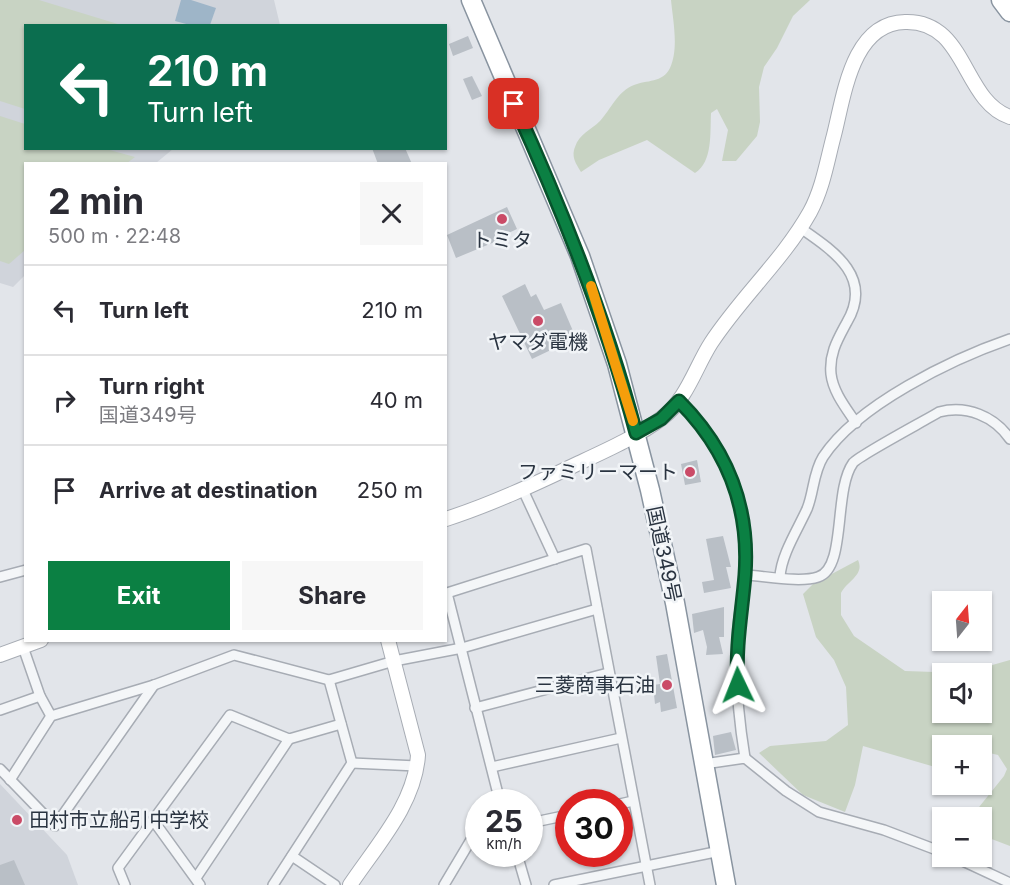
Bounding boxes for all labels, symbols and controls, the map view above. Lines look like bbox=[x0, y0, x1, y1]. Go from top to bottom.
text: 210 m bbox=[147, 45, 268, 96]
icon: left bbox=[48, 48, 126, 126]
pin bbox=[488, 78, 539, 129]
icon: arrive bbox=[497, 87, 530, 120]
text: Turn left bbox=[147, 96, 253, 129]
text: 2 min bbox=[48, 179, 144, 223]
button: close bbox=[360, 182, 423, 245]
marker: トミタ bbox=[495, 212, 509, 226]
text: 500 m · 22:48 bbox=[48, 224, 181, 248]
place label: トミタ bbox=[472, 228, 532, 252]
icon: left bbox=[48, 294, 81, 327]
text: Turn left bbox=[99, 297, 189, 323]
text: 210 m bbox=[361, 297, 423, 323]
marker: ヤマダ電機 bbox=[531, 314, 545, 328]
place label: ヤマダ電機 bbox=[488, 330, 588, 354]
text: Turn right bbox=[99, 373, 205, 399]
icon: right bbox=[48, 384, 81, 417]
text: 40 m bbox=[369, 387, 423, 413]
text: 国道349号 bbox=[99, 403, 197, 427]
place label: ファミリーマート bbox=[518, 460, 678, 484]
marker: ファミリーマート bbox=[683, 465, 697, 479]
icon: arrive bbox=[48, 474, 81, 507]
text: Arrive at destination bbox=[99, 477, 318, 503]
text: 250 m bbox=[357, 477, 423, 503]
street label: 国道349号 bbox=[642, 504, 686, 604]
button: Exit bbox=[48, 561, 230, 630]
button: Share bbox=[242, 561, 423, 630]
north arrow bbox=[932, 591, 992, 651]
map controls bbox=[932, 591, 992, 867]
position arrow bbox=[706, 653, 770, 717]
button: sound bbox=[932, 663, 992, 723]
place label: 三菱商事石油 bbox=[535, 673, 655, 697]
marker: 三菱商事石油 bbox=[660, 678, 674, 692]
button: + bbox=[932, 735, 992, 795]
speed limit sign: 30 bbox=[555, 789, 633, 867]
text: 25 bbox=[485, 803, 523, 839]
button: − bbox=[932, 807, 992, 867]
place label: 田村市立船引中学校 bbox=[29, 808, 209, 832]
marker: 田村市立船引中学校 bbox=[10, 813, 24, 827]
text: km/h bbox=[486, 834, 522, 853]

